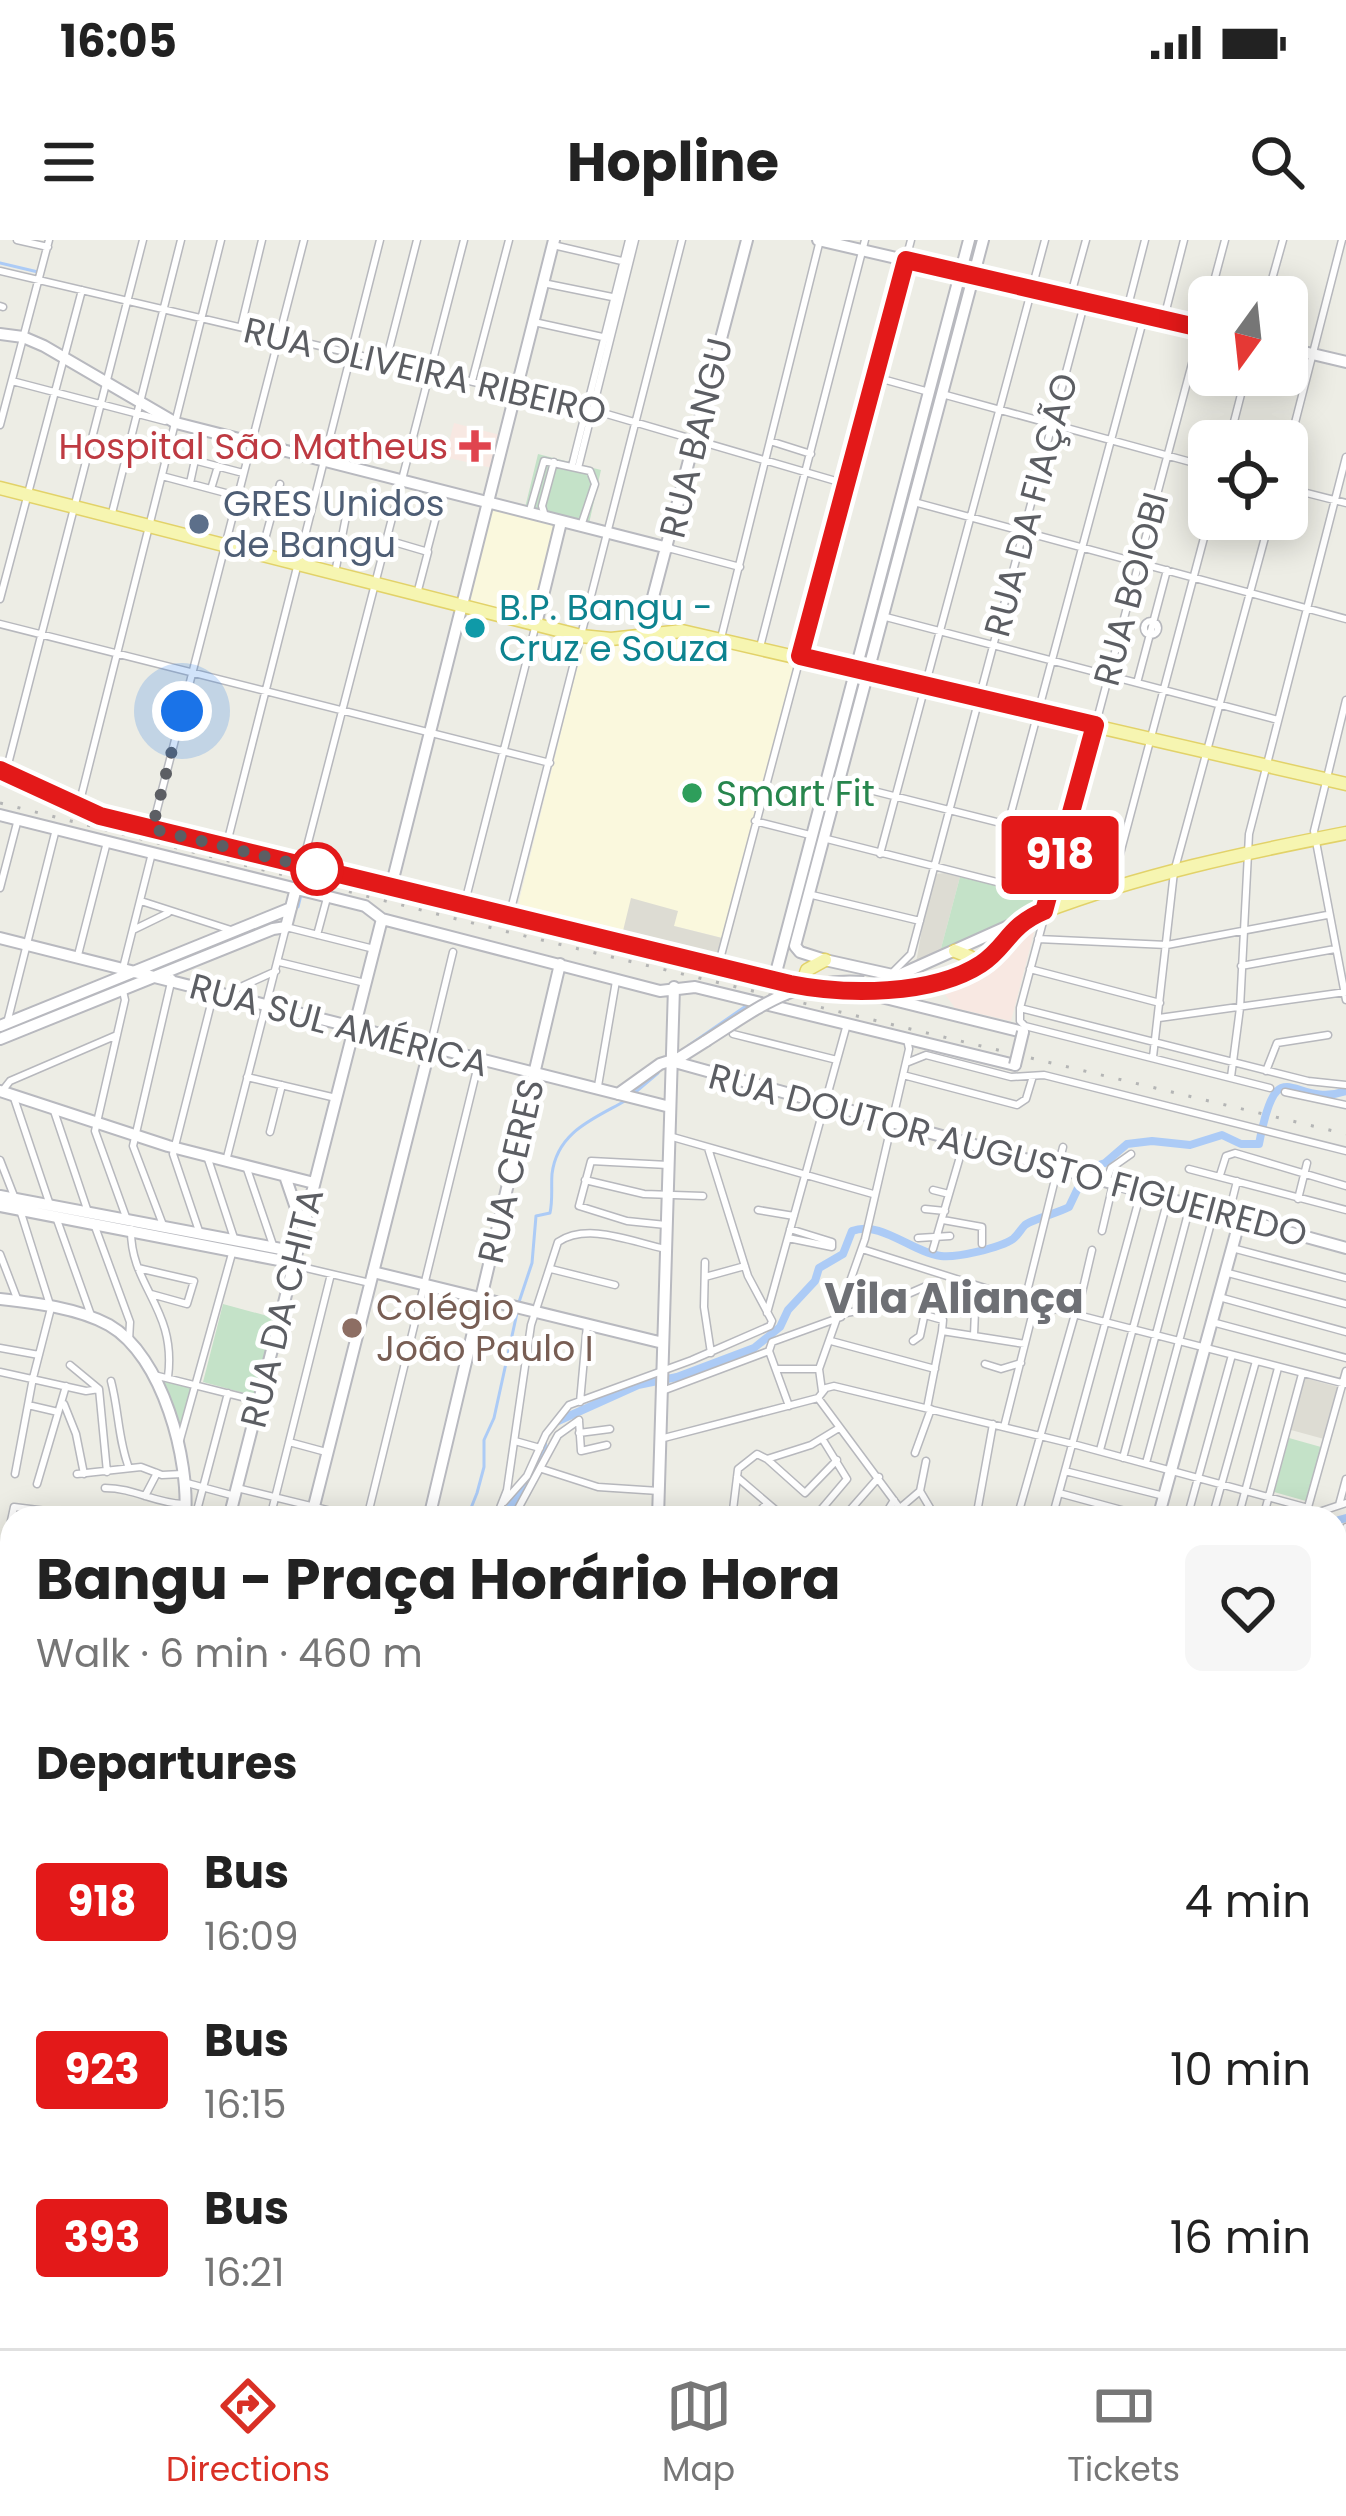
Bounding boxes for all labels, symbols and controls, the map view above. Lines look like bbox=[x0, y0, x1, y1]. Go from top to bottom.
text: 16:05 bbox=[60, 10, 177, 73]
text: Hopline bbox=[567, 124, 779, 200]
icon: menu bbox=[36, 129, 102, 195]
icon: search bbox=[1244, 129, 1310, 195]
north arrow bbox=[1188, 276, 1308, 396]
map controls bbox=[1188, 276, 1308, 540]
street label: RUA OLIVEIRA RIBEIRO bbox=[239, 304, 611, 438]
street label: RUA BANGU bbox=[647, 333, 745, 543]
street label: RUA DA FIAÇÃO bbox=[971, 368, 1091, 642]
button: locate bbox=[1188, 420, 1308, 540]
place label: Hospital São Matheus bbox=[58, 421, 448, 472]
marker: Hospital São Matheus bbox=[459, 430, 491, 462]
place label: GRES Unidos de Bangu bbox=[223, 478, 444, 570]
street label: RUA BOIOBI bbox=[1081, 487, 1181, 691]
marker: GRES Unidos de Bangu bbox=[186, 511, 212, 537]
place label: B.P. Bangu - Cruz e Souza bbox=[499, 582, 729, 674]
marker: B.P. Bangu - Cruz e Souza bbox=[462, 615, 488, 641]
your location bbox=[152, 681, 212, 741]
place label: Smart Fit bbox=[716, 768, 875, 819]
marker: Smart Fit bbox=[679, 780, 705, 806]
line badge: 918 bbox=[991, 816, 1129, 894]
text: 918 bbox=[1026, 825, 1094, 884]
unlabelled marker bbox=[292, 844, 342, 894]
street label: RUA SUL AMÉRICA bbox=[184, 961, 494, 1089]
street label: RUA DOUTOR AUGUSTO FIGUEIREDO bbox=[703, 1050, 1313, 1260]
street label: RUA CERES bbox=[465, 1074, 557, 1268]
street label: RUA DA CHITA bbox=[228, 1183, 336, 1433]
district label: Vila Aliança bbox=[824, 1269, 1084, 1328]
place label: Colégio João Paulo I bbox=[376, 1282, 594, 1374]
marker: Colégio João Paulo I bbox=[339, 1315, 365, 1341]
text: Bangu - Praça Horário Hora bbox=[36, 1539, 841, 1619]
button: heart bbox=[1185, 1545, 1311, 1671]
text: Walk · 6 min · 460 m bbox=[36, 1626, 423, 1681]
text: Departures bbox=[36, 1732, 298, 1795]
text: Bus bbox=[204, 1841, 289, 1904]
text: 4 min bbox=[1184, 1870, 1311, 1933]
text: 918 bbox=[68, 1872, 136, 1931]
text: 16:09 bbox=[204, 1909, 299, 1964]
text: Bus bbox=[204, 2009, 289, 2072]
text: 10 min bbox=[1170, 2038, 1311, 2101]
text: 923 bbox=[64, 2040, 140, 2099]
text: 16:15 bbox=[204, 2077, 287, 2132]
text: Bus bbox=[204, 2177, 289, 2240]
text: 16 min bbox=[1170, 2206, 1311, 2269]
text: 393 bbox=[64, 2208, 140, 2267]
text: 16:21 bbox=[204, 2245, 284, 2300]
tab: Directions bbox=[166, 2373, 330, 2495]
tab: Map bbox=[662, 2373, 735, 2495]
tab: Tickets bbox=[1067, 2373, 1180, 2495]

